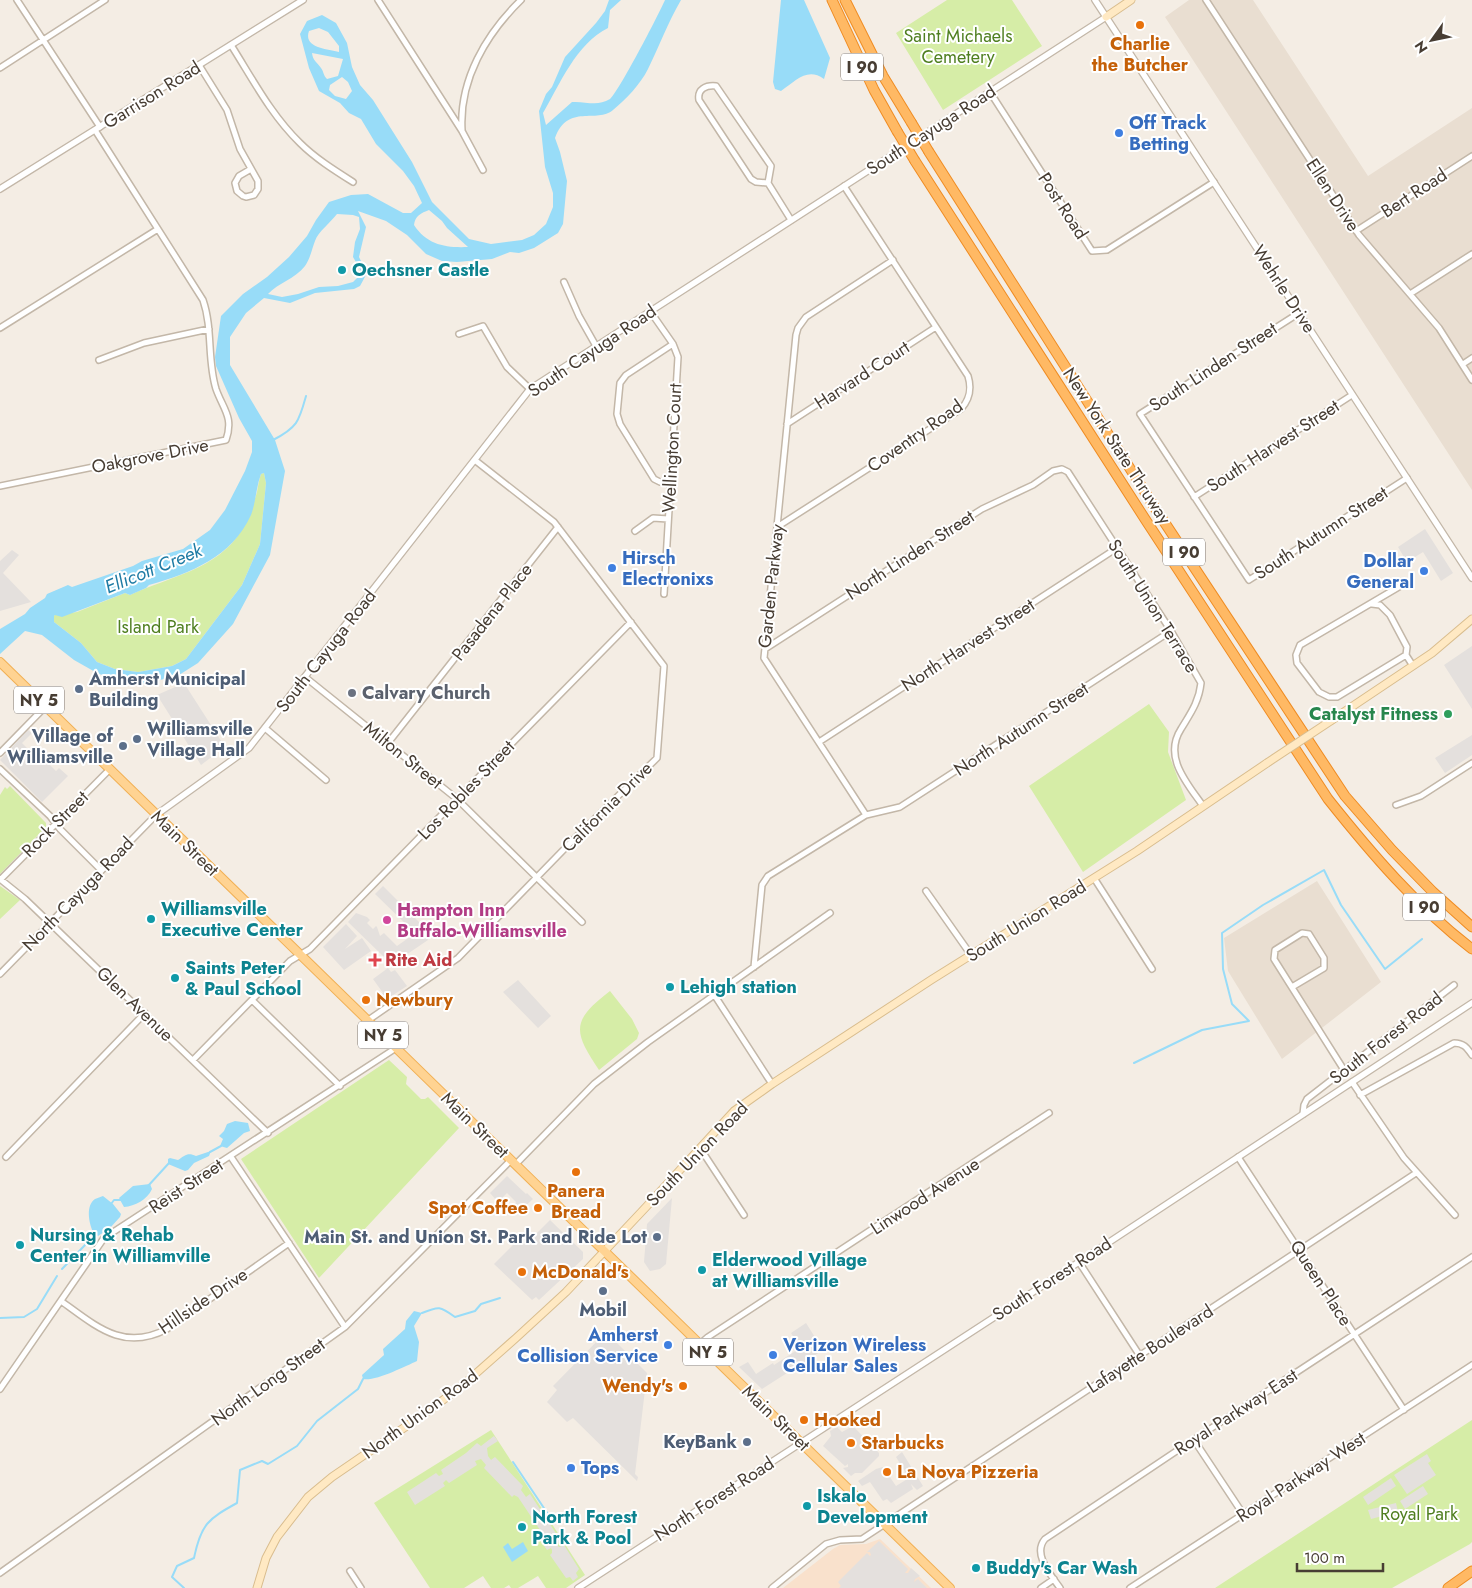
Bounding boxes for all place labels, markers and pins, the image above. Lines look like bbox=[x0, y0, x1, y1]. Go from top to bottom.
marker: Charlie the Butcher bbox=[1134, 19, 1146, 31]
place label: Charlie the Butcher bbox=[1092, 31, 1189, 78]
place label: Off Track Betting bbox=[1129, 110, 1207, 157]
marker: Off Track Betting bbox=[1113, 127, 1125, 139]
place label: Oechsner Castle bbox=[352, 257, 489, 283]
marker: Oechsner Castle bbox=[336, 264, 348, 276]
place label: Hirsch Electronixs bbox=[622, 545, 714, 592]
place label: Dollar General bbox=[1346, 548, 1415, 595]
marker: Hirsch Electronixs bbox=[606, 562, 618, 574]
marker: Dollar General bbox=[1418, 565, 1430, 577]
place label: Amherst Municipal Building bbox=[88, 666, 246, 713]
place label: Calvary Church bbox=[362, 680, 491, 706]
marker: Amherst Municipal Building bbox=[73, 683, 85, 695]
marker: Calvary Church bbox=[346, 687, 358, 699]
place label: Catalyst Fitness bbox=[1309, 701, 1438, 727]
marker: Catalyst Fitness bbox=[1442, 708, 1454, 720]
place label: Williamsville Village Hall bbox=[146, 716, 253, 763]
place label: Village of Williamsville bbox=[7, 723, 114, 770]
marker: Williamsville Village Hall bbox=[131, 733, 143, 745]
marker: Village of Williamsville bbox=[117, 740, 129, 752]
place label: Williamsville Executive Center bbox=[161, 896, 304, 943]
place label: Hampton Inn Buffalo-Williamsville bbox=[397, 897, 567, 944]
marker: Williamsville Executive Center bbox=[145, 913, 157, 925]
marker: Hampton Inn Buffalo-Williamsville bbox=[381, 914, 393, 926]
place label: Rite Aid bbox=[385, 947, 452, 973]
marker: Rite Aid bbox=[369, 954, 381, 966]
place label: Saints Peter & Paul School bbox=[185, 955, 301, 1002]
marker: Saints Peter & Paul School bbox=[169, 972, 181, 984]
place label: Lehigh station bbox=[680, 974, 797, 1000]
marker: Lehigh station bbox=[664, 981, 676, 993]
place label: Newbury bbox=[376, 987, 453, 1013]
marker: Newbury bbox=[360, 994, 372, 1006]
marker: Panera Bread bbox=[570, 1166, 582, 1178]
place label: Panera Bread bbox=[547, 1178, 605, 1225]
place label: Spot Coffee bbox=[428, 1195, 528, 1221]
marker: Spot Coffee bbox=[532, 1202, 544, 1214]
place label: Nursing & Rehab Center in Williamville bbox=[30, 1222, 211, 1269]
place label: Main St. and Union St. Park and Ride Lot bbox=[304, 1224, 647, 1250]
marker: Main St. and Union St. Park and Ride Lot bbox=[651, 1231, 663, 1243]
marker: Nursing & Rehab Center in Williamville bbox=[14, 1239, 26, 1251]
place label: Elderwood Village at Williamsville bbox=[712, 1247, 867, 1294]
place label: McDonald's bbox=[532, 1259, 629, 1285]
marker: Elderwood Village at Williamsville bbox=[696, 1264, 708, 1276]
marker: McDonald's bbox=[516, 1266, 528, 1278]
marker: Mobil bbox=[597, 1285, 609, 1297]
place label: Mobil bbox=[579, 1297, 627, 1323]
place label: Amherst Collision Service bbox=[517, 1322, 658, 1369]
place label: Verizon Wireless Cellular Sales bbox=[782, 1332, 926, 1379]
marker: Amherst Collision Service bbox=[662, 1339, 674, 1351]
marker: Verizon Wireless Cellular Sales bbox=[767, 1349, 779, 1361]
place label: Wendy's bbox=[602, 1373, 673, 1399]
marker: Wendy's bbox=[677, 1380, 689, 1392]
place label: Hooked bbox=[814, 1407, 881, 1433]
marker: Hooked bbox=[798, 1414, 810, 1426]
place label: KeyBank bbox=[663, 1429, 738, 1455]
place label: Starbucks bbox=[861, 1430, 944, 1456]
marker: KeyBank bbox=[741, 1436, 753, 1448]
marker: Starbucks bbox=[845, 1437, 857, 1449]
place label: Tops bbox=[581, 1455, 619, 1481]
place label: La Nova Pizzeria bbox=[897, 1459, 1038, 1485]
marker: Tops bbox=[565, 1462, 577, 1474]
marker: La Nova Pizzeria bbox=[881, 1466, 893, 1478]
place label: Iskalo Development bbox=[817, 1483, 928, 1530]
marker: Iskalo Development bbox=[801, 1500, 813, 1512]
place label: North Forest Park & Pool bbox=[532, 1504, 637, 1551]
marker: North Forest Park & Pool bbox=[516, 1521, 528, 1533]
place label: Buddy's Car Wash bbox=[986, 1555, 1138, 1581]
marker: Buddy's Car Wash bbox=[970, 1562, 982, 1574]

